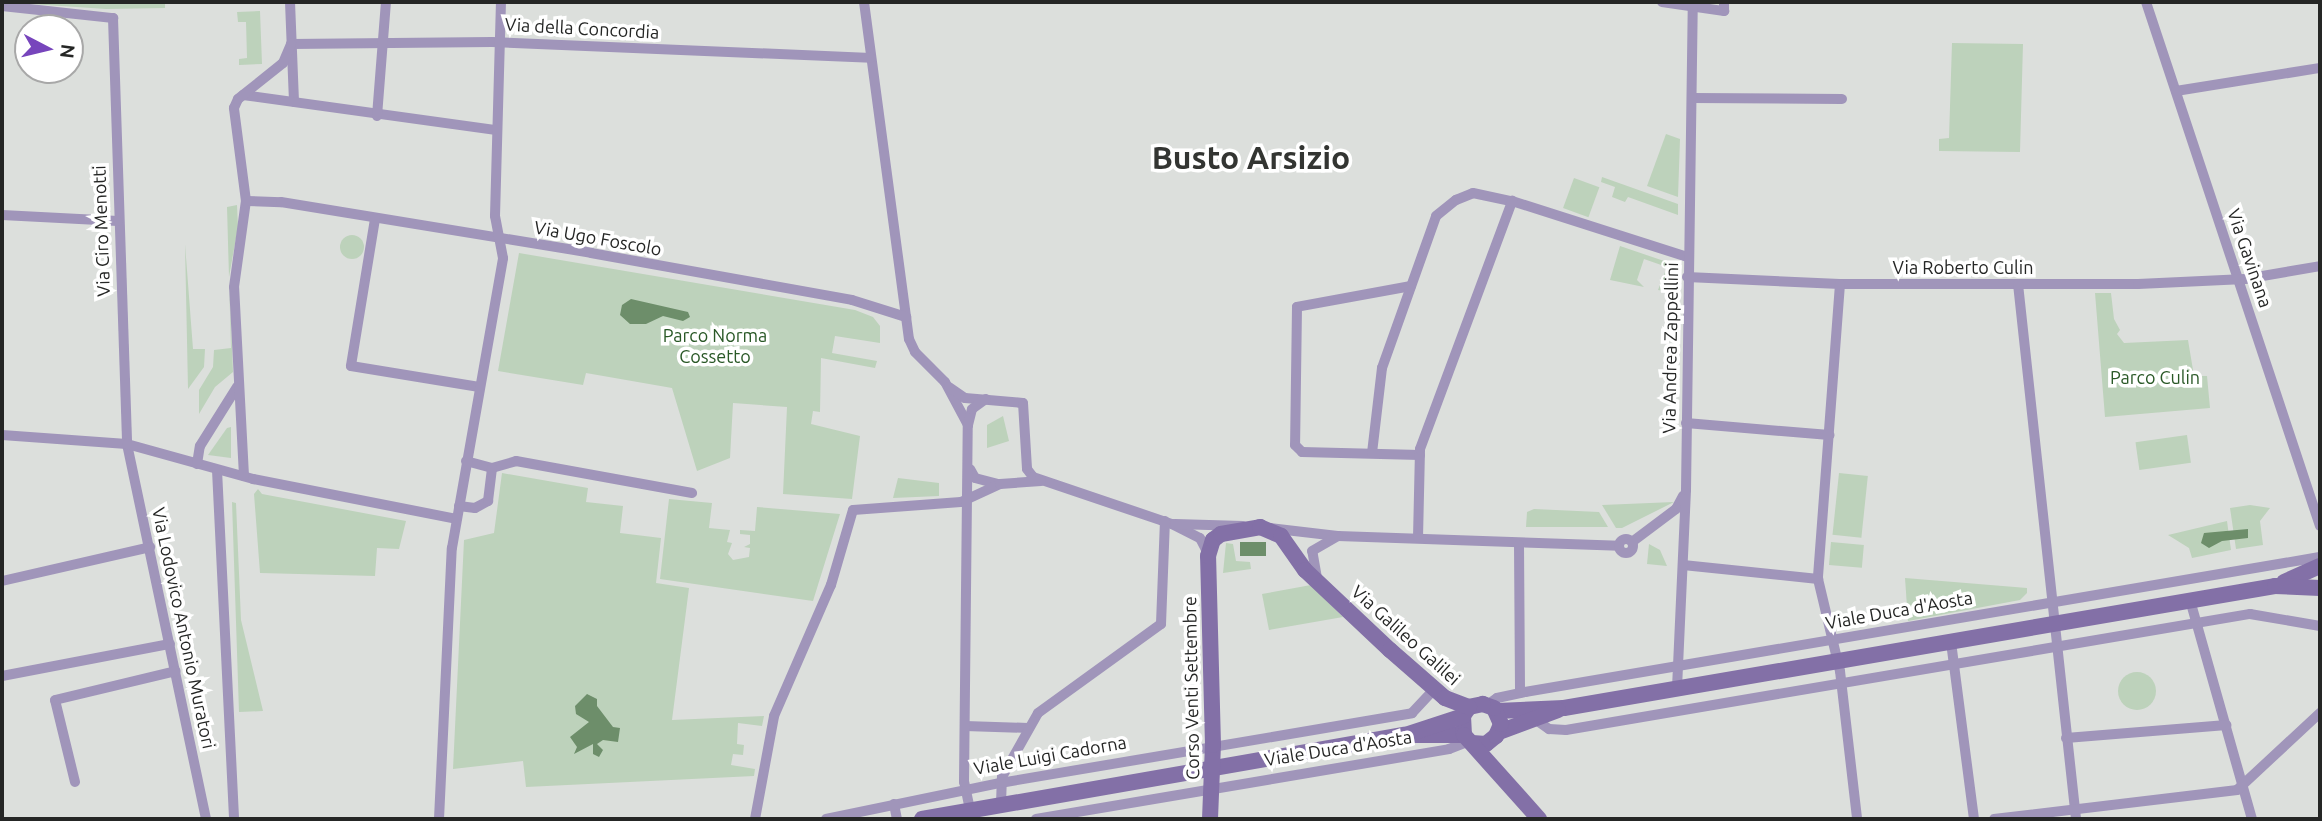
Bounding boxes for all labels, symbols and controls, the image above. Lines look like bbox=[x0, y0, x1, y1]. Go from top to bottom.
street label: Via della Concordia bbox=[504, 13, 660, 43]
north arrow bbox=[14, 14, 84, 84]
text: N bbox=[56, 43, 80, 60]
district label: Busto Arsizio bbox=[1152, 138, 1350, 176]
street label: Via Ciro Menotti bbox=[88, 165, 114, 297]
street label: Via Gavinana bbox=[2223, 206, 2277, 310]
street label: Via Ugo Foscolo bbox=[533, 216, 663, 260]
street label: Via Roberto Culin bbox=[1893, 256, 2033, 278]
street label: Via Andrea Zappellini bbox=[1658, 262, 1682, 434]
park label: Parco Norma Cossetto bbox=[663, 325, 767, 368]
park label: Parco Culin bbox=[2110, 366, 2200, 388]
street label: Via Lodovico Antonio Muratori bbox=[148, 505, 220, 751]
street label: Via Galileo Galilei bbox=[1347, 581, 1465, 689]
street label: Viale Duca d'Aosta bbox=[1824, 586, 1974, 634]
street label: Corso Venti Settembre bbox=[1179, 596, 1203, 780]
street label: Viale Duca d'Aosta bbox=[1263, 726, 1413, 770]
street label: Viale Luigi Cadorna bbox=[972, 731, 1128, 779]

